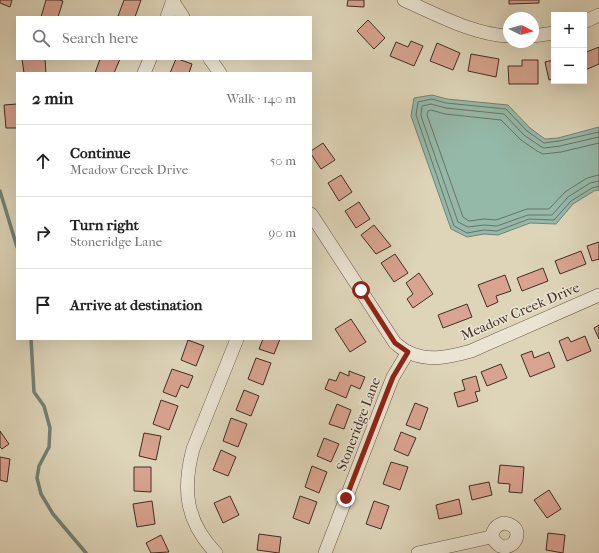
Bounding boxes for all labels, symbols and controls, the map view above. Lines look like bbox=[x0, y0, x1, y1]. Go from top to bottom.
north arrow bbox=[503, 12, 539, 48]
map controls bbox=[551, 12, 587, 84]
button: + bbox=[551, 12, 587, 48]
search box bbox=[16, 16, 312, 60]
icon: search bbox=[30, 27, 52, 49]
text: Search here bbox=[62, 29, 138, 47]
button: − bbox=[551, 48, 587, 84]
text: 2 min bbox=[32, 88, 73, 108]
text: Walk · 140 m bbox=[227, 91, 296, 106]
text: Continue bbox=[70, 144, 130, 162]
icon: ahead bbox=[32, 150, 54, 172]
text: 50 m bbox=[270, 153, 296, 168]
text: Meadow Creek Drive bbox=[70, 162, 188, 177]
text: Turn right bbox=[70, 216, 139, 234]
icon: right bbox=[32, 222, 54, 244]
text: 90 m bbox=[268, 225, 296, 240]
text: Stoneridge Lane bbox=[70, 234, 162, 249]
street label: Meadow Creek Drive bbox=[458, 279, 582, 344]
route start bbox=[352, 281, 370, 299]
icon: arrive bbox=[32, 294, 54, 316]
text: Arrive at destination bbox=[70, 296, 202, 314]
street label: Stoneridge Lane bbox=[333, 375, 384, 474]
route end bbox=[337, 489, 355, 507]

